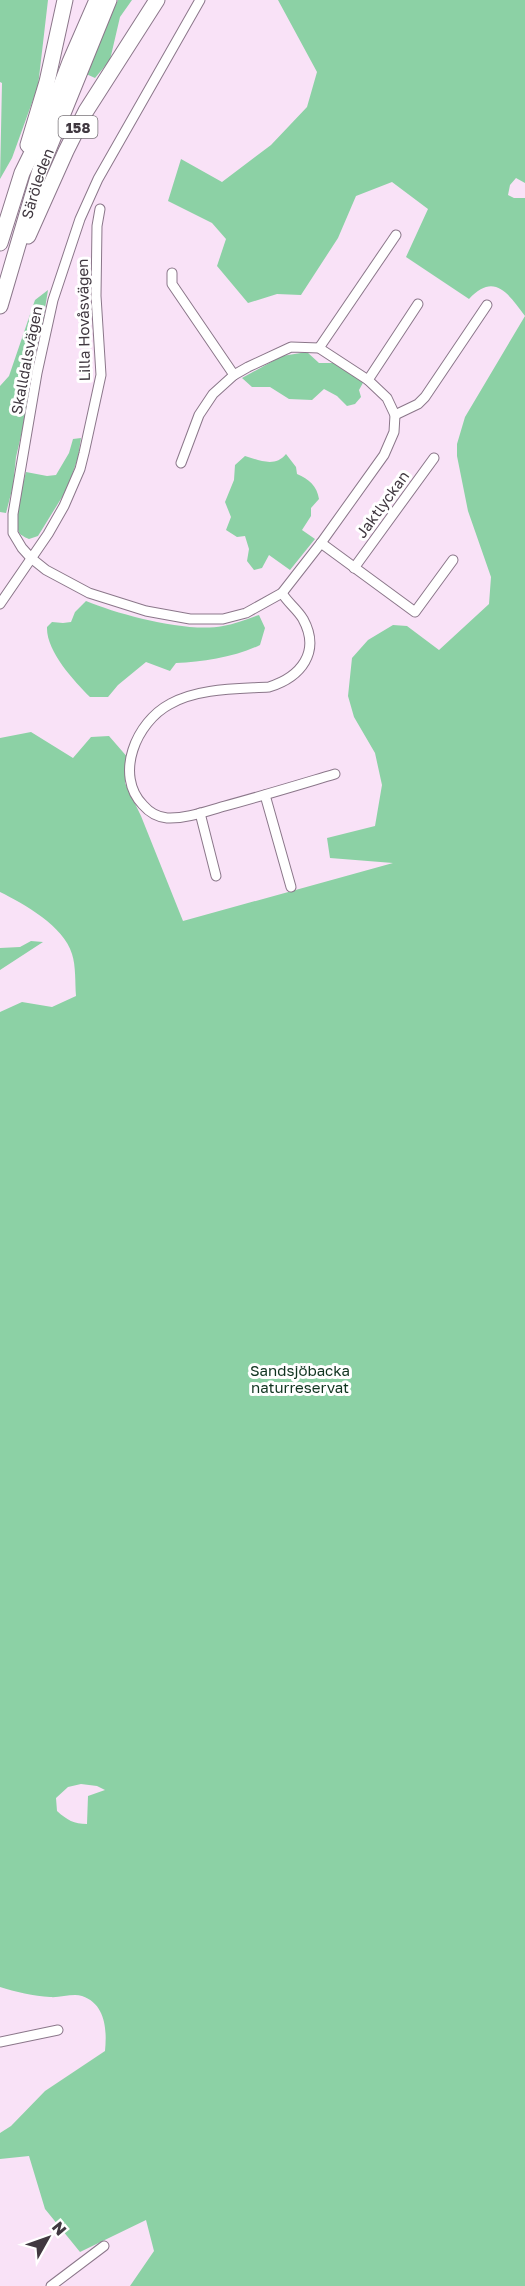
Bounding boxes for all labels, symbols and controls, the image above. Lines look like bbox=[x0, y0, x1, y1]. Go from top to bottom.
road number: 158 bbox=[58, 116, 98, 138]
street label: Säröleden bbox=[17, 145, 57, 221]
street label: Lilla Hovåsvägen bbox=[73, 258, 93, 382]
street label: Skalldalsvägen bbox=[7, 304, 45, 416]
street label: Jaktlyckan bbox=[352, 467, 412, 541]
park label: Sandsjöbacka naturreservat bbox=[250, 1361, 350, 1396]
north arrow bbox=[18, 2208, 78, 2268]
text: N bbox=[48, 2217, 71, 2239]

